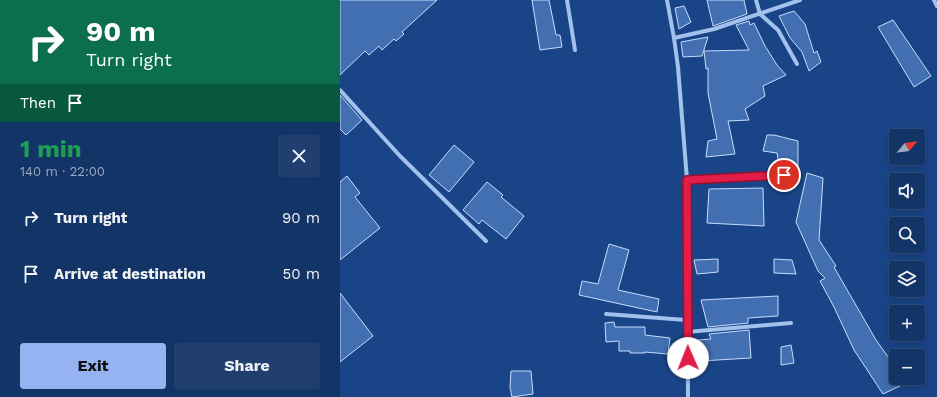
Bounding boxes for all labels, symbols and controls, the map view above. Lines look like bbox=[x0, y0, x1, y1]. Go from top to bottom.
text: 90 m bbox=[86, 15, 156, 48]
icon: right bbox=[20, 16, 72, 68]
text: Turn right bbox=[86, 49, 172, 70]
icon: arrive bbox=[64, 92, 86, 114]
text: Then bbox=[20, 94, 56, 112]
north arrow bbox=[889, 129, 925, 165]
map controls bbox=[889, 129, 925, 385]
text: 1 min bbox=[20, 135, 82, 163]
button: close bbox=[278, 135, 320, 177]
pin bbox=[767, 158, 801, 192]
text: 140 m · 22:00 bbox=[20, 164, 105, 179]
icon: arrive bbox=[773, 164, 795, 186]
button: sound bbox=[889, 173, 925, 209]
icon: right bbox=[20, 207, 42, 229]
text: Turn right bbox=[54, 209, 127, 227]
text: 90 m bbox=[282, 209, 320, 227]
button: search bbox=[889, 217, 925, 253]
button: layers bbox=[889, 261, 925, 297]
icon: arrive bbox=[20, 263, 42, 285]
text: Arrive at destination bbox=[54, 265, 206, 283]
text: 50 m bbox=[283, 265, 320, 283]
button: + bbox=[889, 305, 925, 341]
position arrow bbox=[667, 337, 709, 379]
button: Exit bbox=[20, 343, 166, 389]
button: Share bbox=[174, 343, 320, 389]
button: − bbox=[889, 349, 925, 385]

